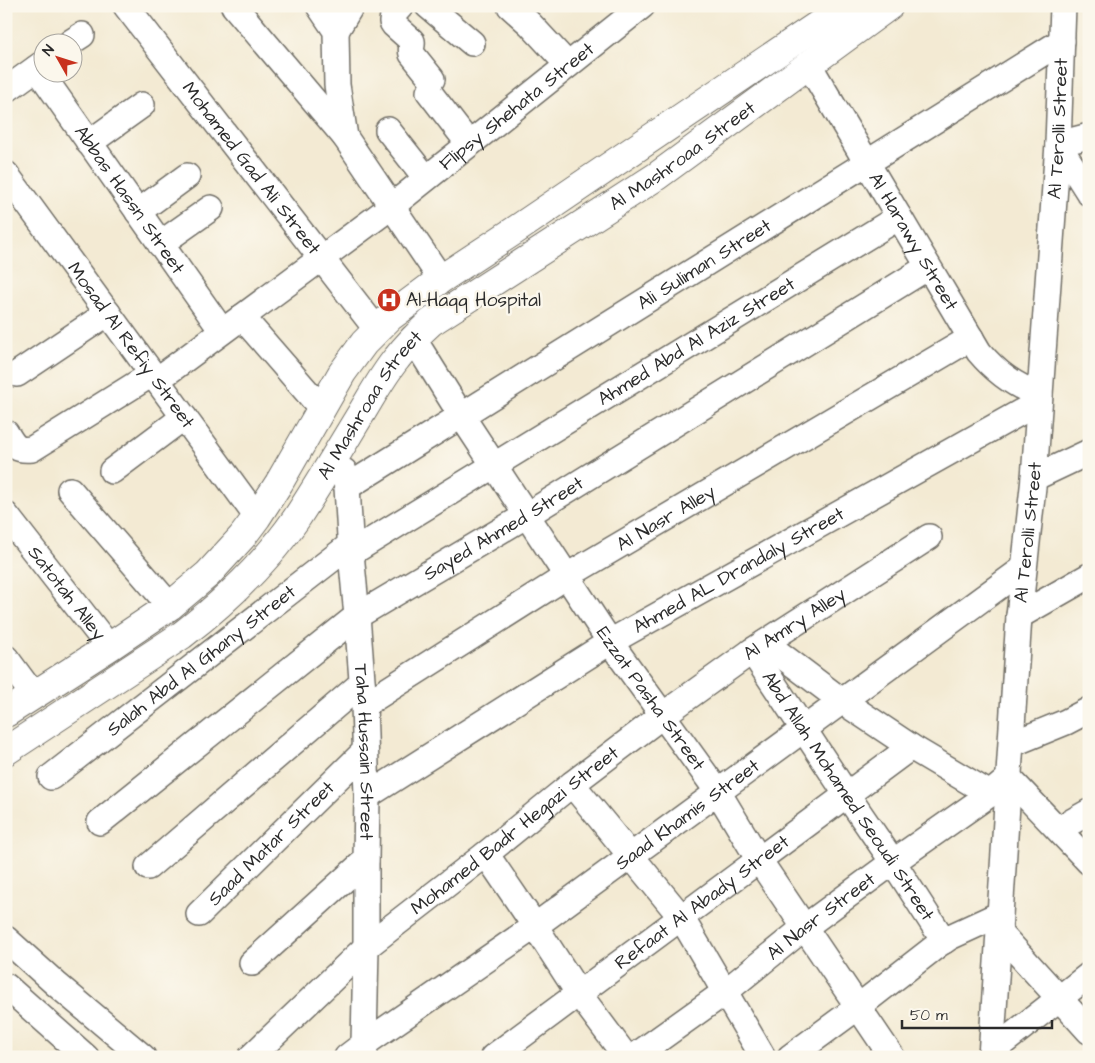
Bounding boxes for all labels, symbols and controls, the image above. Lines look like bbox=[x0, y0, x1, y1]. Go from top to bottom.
north arrow bbox=[32, 32, 82, 82]
street label: Flipsy Shehata Street bbox=[433, 36, 600, 177]
text: N bbox=[38, 41, 59, 60]
street label: Al Terolli Street bbox=[1041, 57, 1075, 200]
street label: Mohamed Gad Ali Street bbox=[176, 76, 327, 261]
street label: Al Mashroaa Street bbox=[604, 95, 761, 217]
street label: Abbas Hassn Street bbox=[68, 120, 192, 280]
street label: Al Harawy Street bbox=[862, 167, 965, 316]
street label: Ali Suliman Street bbox=[632, 212, 777, 316]
street label: Mosad Al Refiy Street bbox=[61, 256, 201, 434]
street label: Ahmed Abd Al Aziz Street bbox=[592, 270, 800, 412]
hospital icon: Al-Haqq Hospital bbox=[376, 287, 402, 313]
place label: Al-Haqq Hospital bbox=[406, 287, 541, 314]
street label: Al Mashroaa Street bbox=[311, 324, 429, 485]
street label: Al Terolli Street bbox=[1007, 461, 1049, 604]
street label: Sayed Ahmed Street bbox=[418, 470, 589, 587]
street label: Al Nasr Alley bbox=[611, 478, 721, 558]
street label: Ahmed AL Drandaly Street bbox=[628, 500, 849, 640]
street label: Satotah Alley bbox=[21, 540, 113, 647]
street label: Salah Abd Al Ghany Street bbox=[101, 578, 302, 743]
street label: Al Amry Alley bbox=[737, 580, 852, 667]
street label: Ezzat Pasha Street bbox=[590, 621, 712, 776]
street label: Taha Hussain Street bbox=[347, 663, 381, 841]
street label: Abd Allah Mohamed Seoudi Street bbox=[755, 666, 941, 926]
street label: Mohamed Badr Hegazi Street bbox=[405, 739, 625, 921]
street label: Saad Khamis Street bbox=[610, 752, 765, 876]
street label: Saad Matar Street bbox=[202, 774, 341, 912]
street label: Refaat Al Abady Street bbox=[609, 828, 795, 976]
street label: Al Nasr Street bbox=[761, 866, 881, 967]
scale bar bbox=[902, 998, 1052, 1030]
text: 50 m bbox=[910, 1005, 948, 1026]

